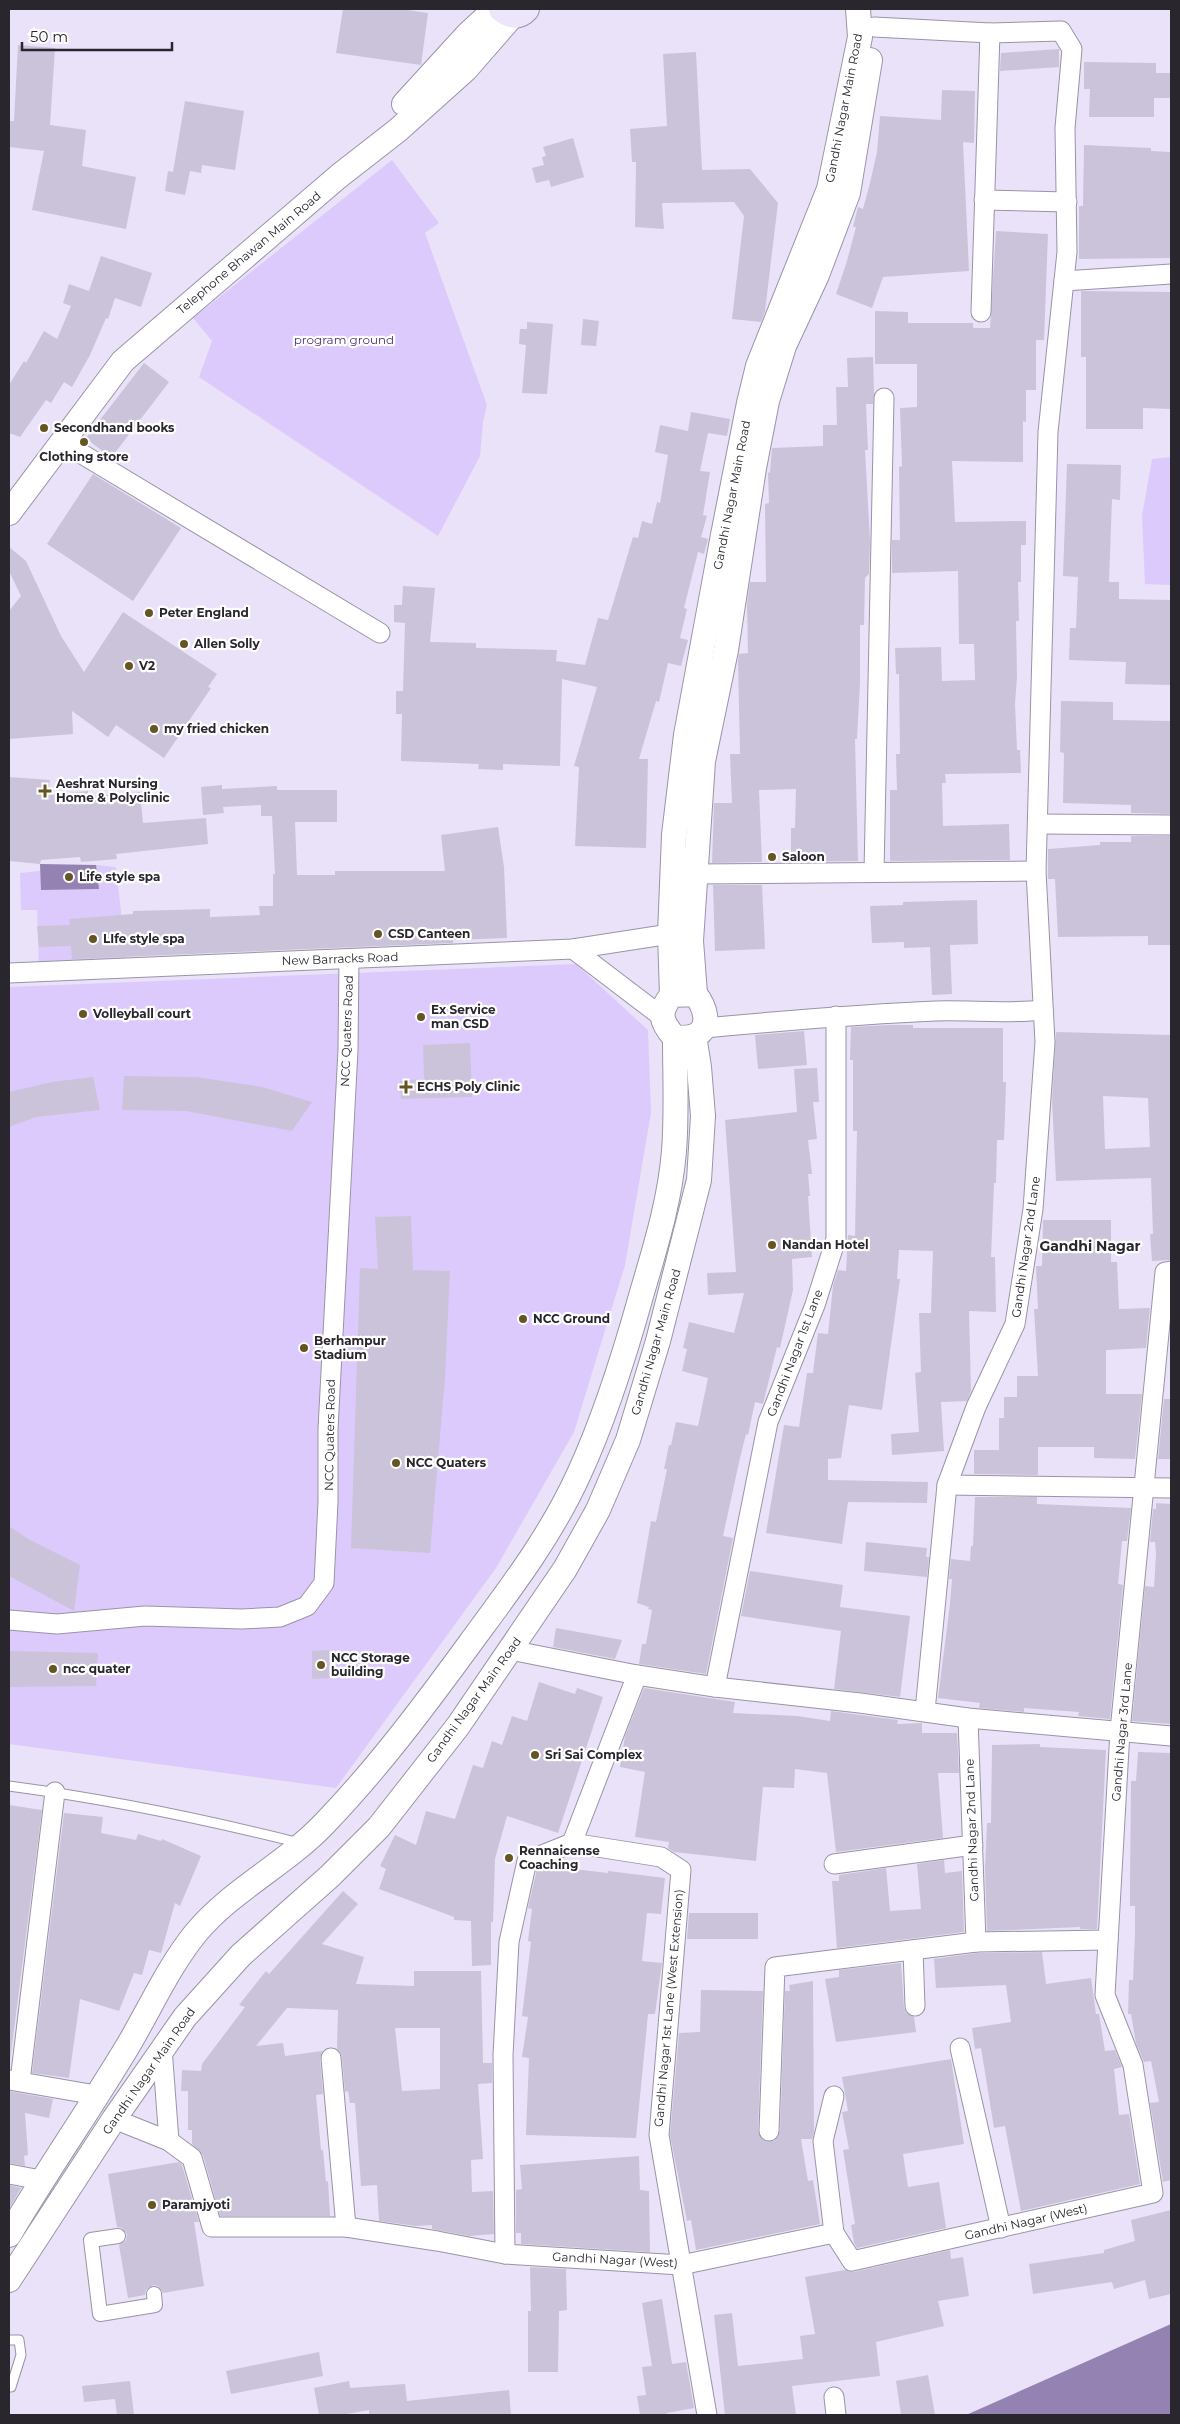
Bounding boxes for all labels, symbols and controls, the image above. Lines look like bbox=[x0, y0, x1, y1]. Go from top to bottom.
scale bar bbox=[22, 20, 172, 52]
text: 50 m bbox=[30, 27, 68, 46]
street label: Gandhi Nagar Main Road bbox=[822, 32, 865, 184]
street label: Telephone Bhawan Main Road bbox=[174, 188, 324, 317]
park label: program ground bbox=[294, 332, 394, 347]
street label: Gandhi Nagar Main Road bbox=[710, 419, 753, 571]
place label: Secondhand books bbox=[54, 420, 175, 435]
marker: Secondhand books bbox=[38, 422, 50, 434]
marker: Clothing store bbox=[78, 436, 90, 448]
place label: Clothing store bbox=[39, 449, 129, 464]
place label: Peter England bbox=[159, 605, 249, 620]
marker: Peter England bbox=[143, 607, 155, 619]
place label: Allen Solly bbox=[193, 636, 260, 651]
marker: Allen Solly bbox=[178, 638, 190, 650]
place label: V2 bbox=[138, 658, 155, 673]
marker: V2 bbox=[123, 660, 135, 672]
place label: my fried chicken bbox=[164, 721, 269, 736]
marker: my fried chicken bbox=[148, 723, 160, 735]
place label: Aeshrat Nursing Home & Polyclinic bbox=[55, 776, 170, 805]
marker: Aeshrat Nursing Home & Polyclinic bbox=[38, 784, 52, 798]
place label: Saloon bbox=[782, 849, 825, 864]
marker: Saloon bbox=[766, 851, 778, 863]
place label: Life style spa bbox=[79, 869, 160, 884]
marker: Life style spa bbox=[63, 871, 75, 883]
place label: CSD Canteen bbox=[388, 926, 470, 941]
marker: CSD Canteen bbox=[372, 928, 384, 940]
place label: LIfe style spa bbox=[103, 931, 185, 946]
marker: LIfe style spa bbox=[87, 933, 99, 945]
street label: New Barracks Road bbox=[281, 949, 399, 968]
street label: NCC Quaters Road bbox=[337, 975, 356, 1087]
place label: Ex Service man CSD bbox=[431, 1002, 496, 1031]
place label: Volleyball court bbox=[92, 1006, 192, 1021]
marker: Volleyball court bbox=[77, 1008, 89, 1020]
marker: Ex Service man CSD bbox=[415, 1011, 427, 1023]
place label: ECHS Poly Clinic bbox=[417, 1079, 520, 1094]
marker: ECHS Poly Clinic bbox=[399, 1080, 413, 1094]
street label: Gandhi Nagar 2nd Lane bbox=[1008, 1175, 1043, 1319]
place label: Nandan Hotel bbox=[782, 1237, 869, 1252]
district label: Gandhi Nagar bbox=[1039, 1237, 1141, 1255]
marker: Nandan Hotel bbox=[766, 1239, 778, 1251]
street label: Gandhi Nagar Main Road bbox=[627, 1267, 684, 1417]
street label: Gandhi Nagar 1st Lane bbox=[763, 1287, 826, 1418]
place label: NCC Ground bbox=[533, 1311, 610, 1326]
marker: NCC Ground bbox=[517, 1313, 529, 1325]
place label: Berhampur Stadium bbox=[314, 1333, 386, 1362]
marker: Berhampur Stadium bbox=[298, 1342, 310, 1354]
street label: NCC Quaters Road bbox=[321, 1379, 338, 1491]
place label: NCC Quaters bbox=[406, 1455, 487, 1470]
marker: NCC Quaters bbox=[390, 1457, 402, 1469]
street label: Gandhi Nagar Main Road bbox=[423, 1634, 524, 1765]
place label: NCC Storage building bbox=[331, 1650, 410, 1679]
marker: NCC Storage building bbox=[315, 1659, 327, 1671]
place label: ncc quater bbox=[63, 1661, 131, 1676]
street label: Gandhi Nagar 3rd Lane bbox=[1108, 1662, 1135, 1802]
marker: ncc quater bbox=[47, 1663, 59, 1675]
place label: Sri Sai Complex bbox=[545, 1747, 643, 1762]
marker: Sri Sai Complex bbox=[529, 1749, 541, 1761]
street label: Gandhi Nagar 2nd Lane bbox=[962, 1758, 981, 1902]
place label: Rennaicense Coaching bbox=[519, 1843, 600, 1872]
marker: Rennaicense Coaching bbox=[503, 1852, 515, 1864]
street label: Gandhi Nagar 1st Lane (West Extension) bbox=[651, 1888, 686, 2128]
street label: Gandhi Nagar Main Road bbox=[99, 2004, 198, 2137]
place label: Paramjyoti bbox=[162, 2197, 230, 2212]
marker: Paramjyoti bbox=[146, 2199, 158, 2211]
street label: Gandhi Nagar (West) bbox=[963, 2200, 1089, 2243]
street label: Gandhi Nagar (West) bbox=[552, 2249, 678, 2270]

